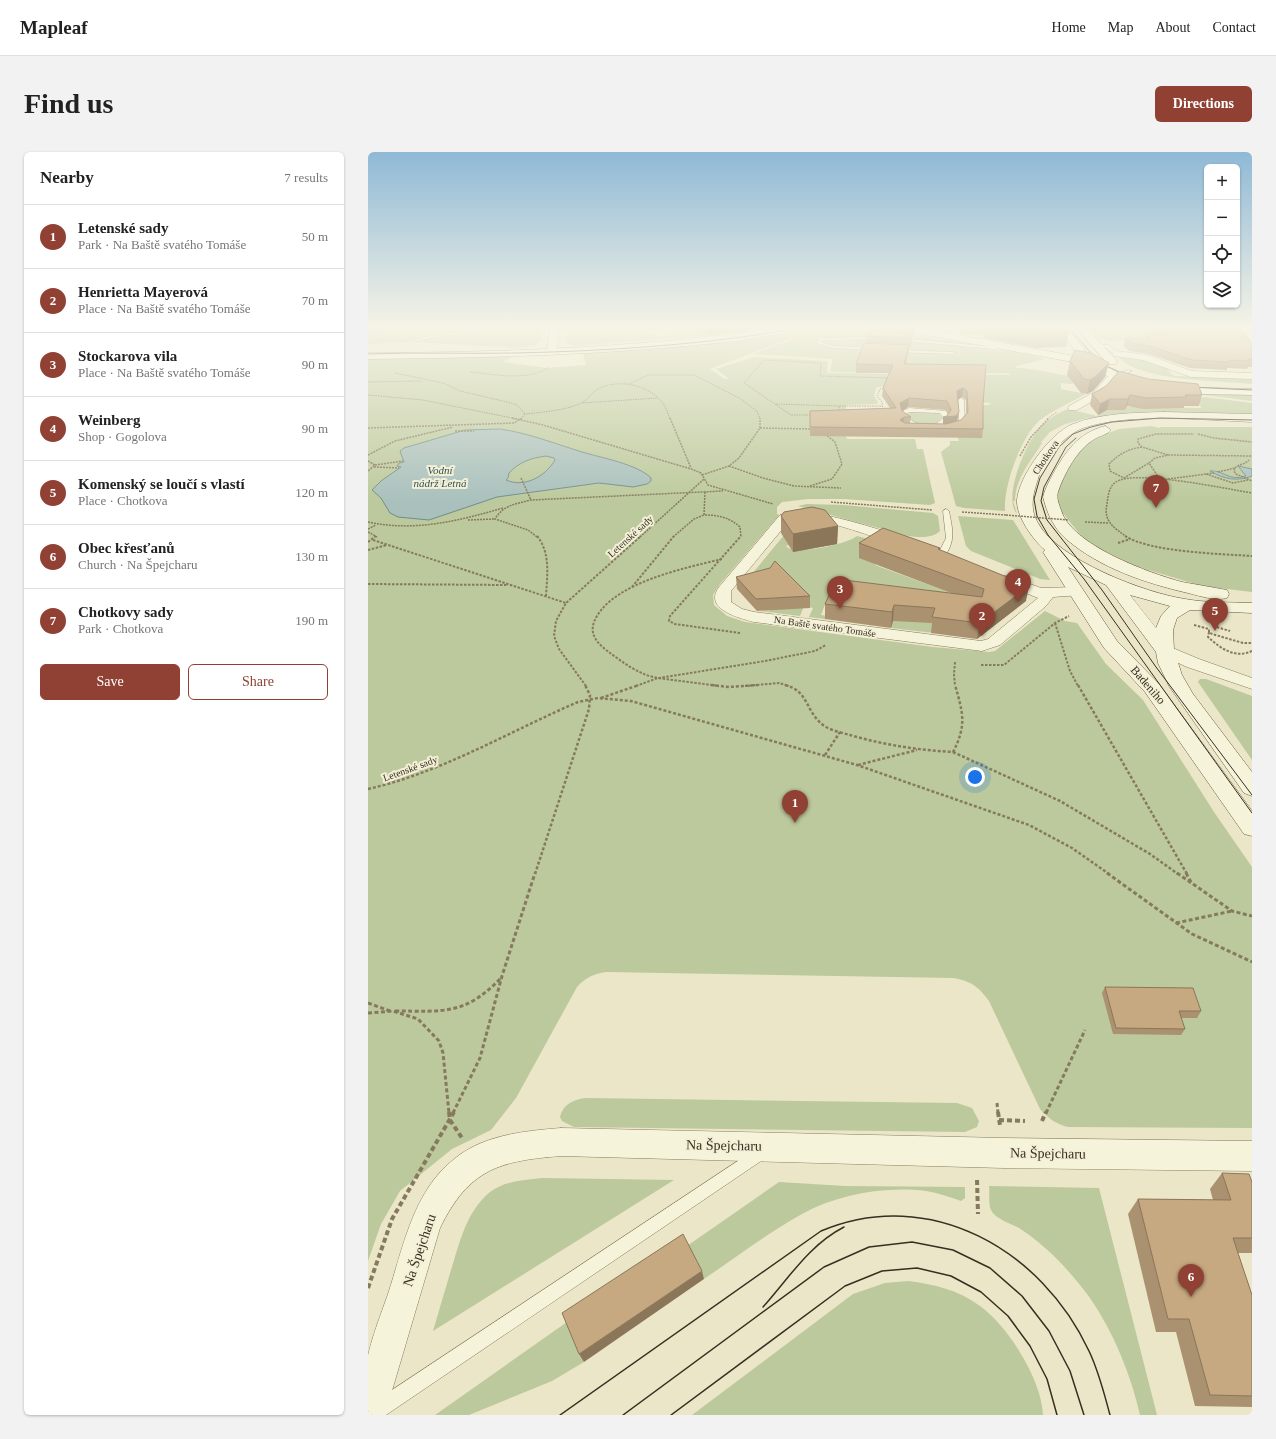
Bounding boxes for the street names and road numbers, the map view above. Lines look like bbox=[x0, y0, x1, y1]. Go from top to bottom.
street label: Chotkova bbox=[1030, 438, 1061, 476]
street label: Letenské sady bbox=[605, 513, 655, 560]
street label: Na Baště svatého Tomáše bbox=[773, 614, 877, 639]
street label: Badeniho bbox=[1128, 663, 1168, 707]
street label: Letenské sady bbox=[382, 754, 439, 783]
street label: Na Špejcharu bbox=[686, 1136, 762, 1154]
street label: Na Špejcharu bbox=[1010, 1144, 1086, 1162]
street label: Na Špejcharu bbox=[399, 1212, 439, 1288]

